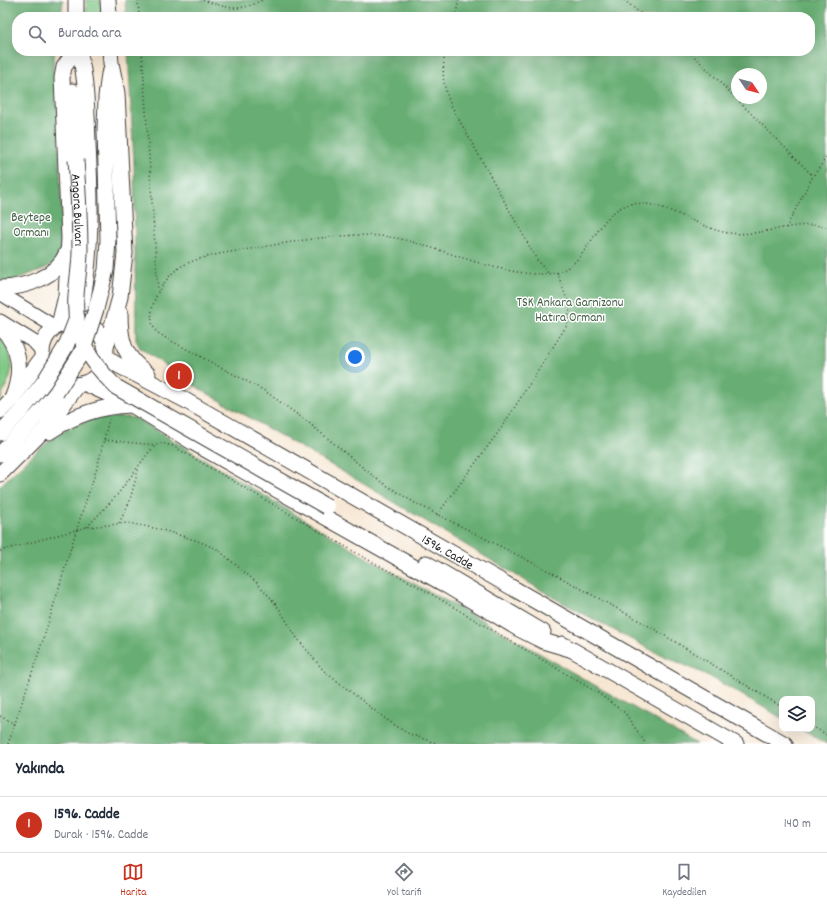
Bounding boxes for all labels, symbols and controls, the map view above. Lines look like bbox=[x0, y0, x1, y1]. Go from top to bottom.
search box bbox=[12, 12, 815, 56]
icon: search bbox=[26, 23, 48, 45]
text: Burada ara bbox=[58, 23, 121, 45]
north arrow bbox=[731, 68, 767, 104]
street label: Angora Bulvarı bbox=[65, 173, 87, 246]
park label: Beytepe Ormanı bbox=[11, 209, 51, 243]
park label: TSK Ankara Garnizonu Hatıra Ormanı bbox=[517, 294, 623, 328]
your location bbox=[345, 347, 365, 367]
pin: 1 bbox=[166, 361, 192, 391]
street label: 1596. Cadde bbox=[418, 531, 477, 576]
map controls bbox=[779, 696, 815, 732]
button: layers bbox=[779, 696, 815, 732]
text: Yakında bbox=[16, 758, 64, 782]
text: 1596. Cadde bbox=[54, 804, 120, 826]
text: 1 bbox=[28, 815, 30, 834]
text: 140 m bbox=[784, 815, 811, 834]
text: Durak · 1596. Cadde bbox=[54, 826, 148, 845]
tab: Harita bbox=[120, 861, 146, 901]
tab: Yol tarifi bbox=[387, 861, 422, 901]
tab: Kaydedilen bbox=[662, 861, 707, 901]

